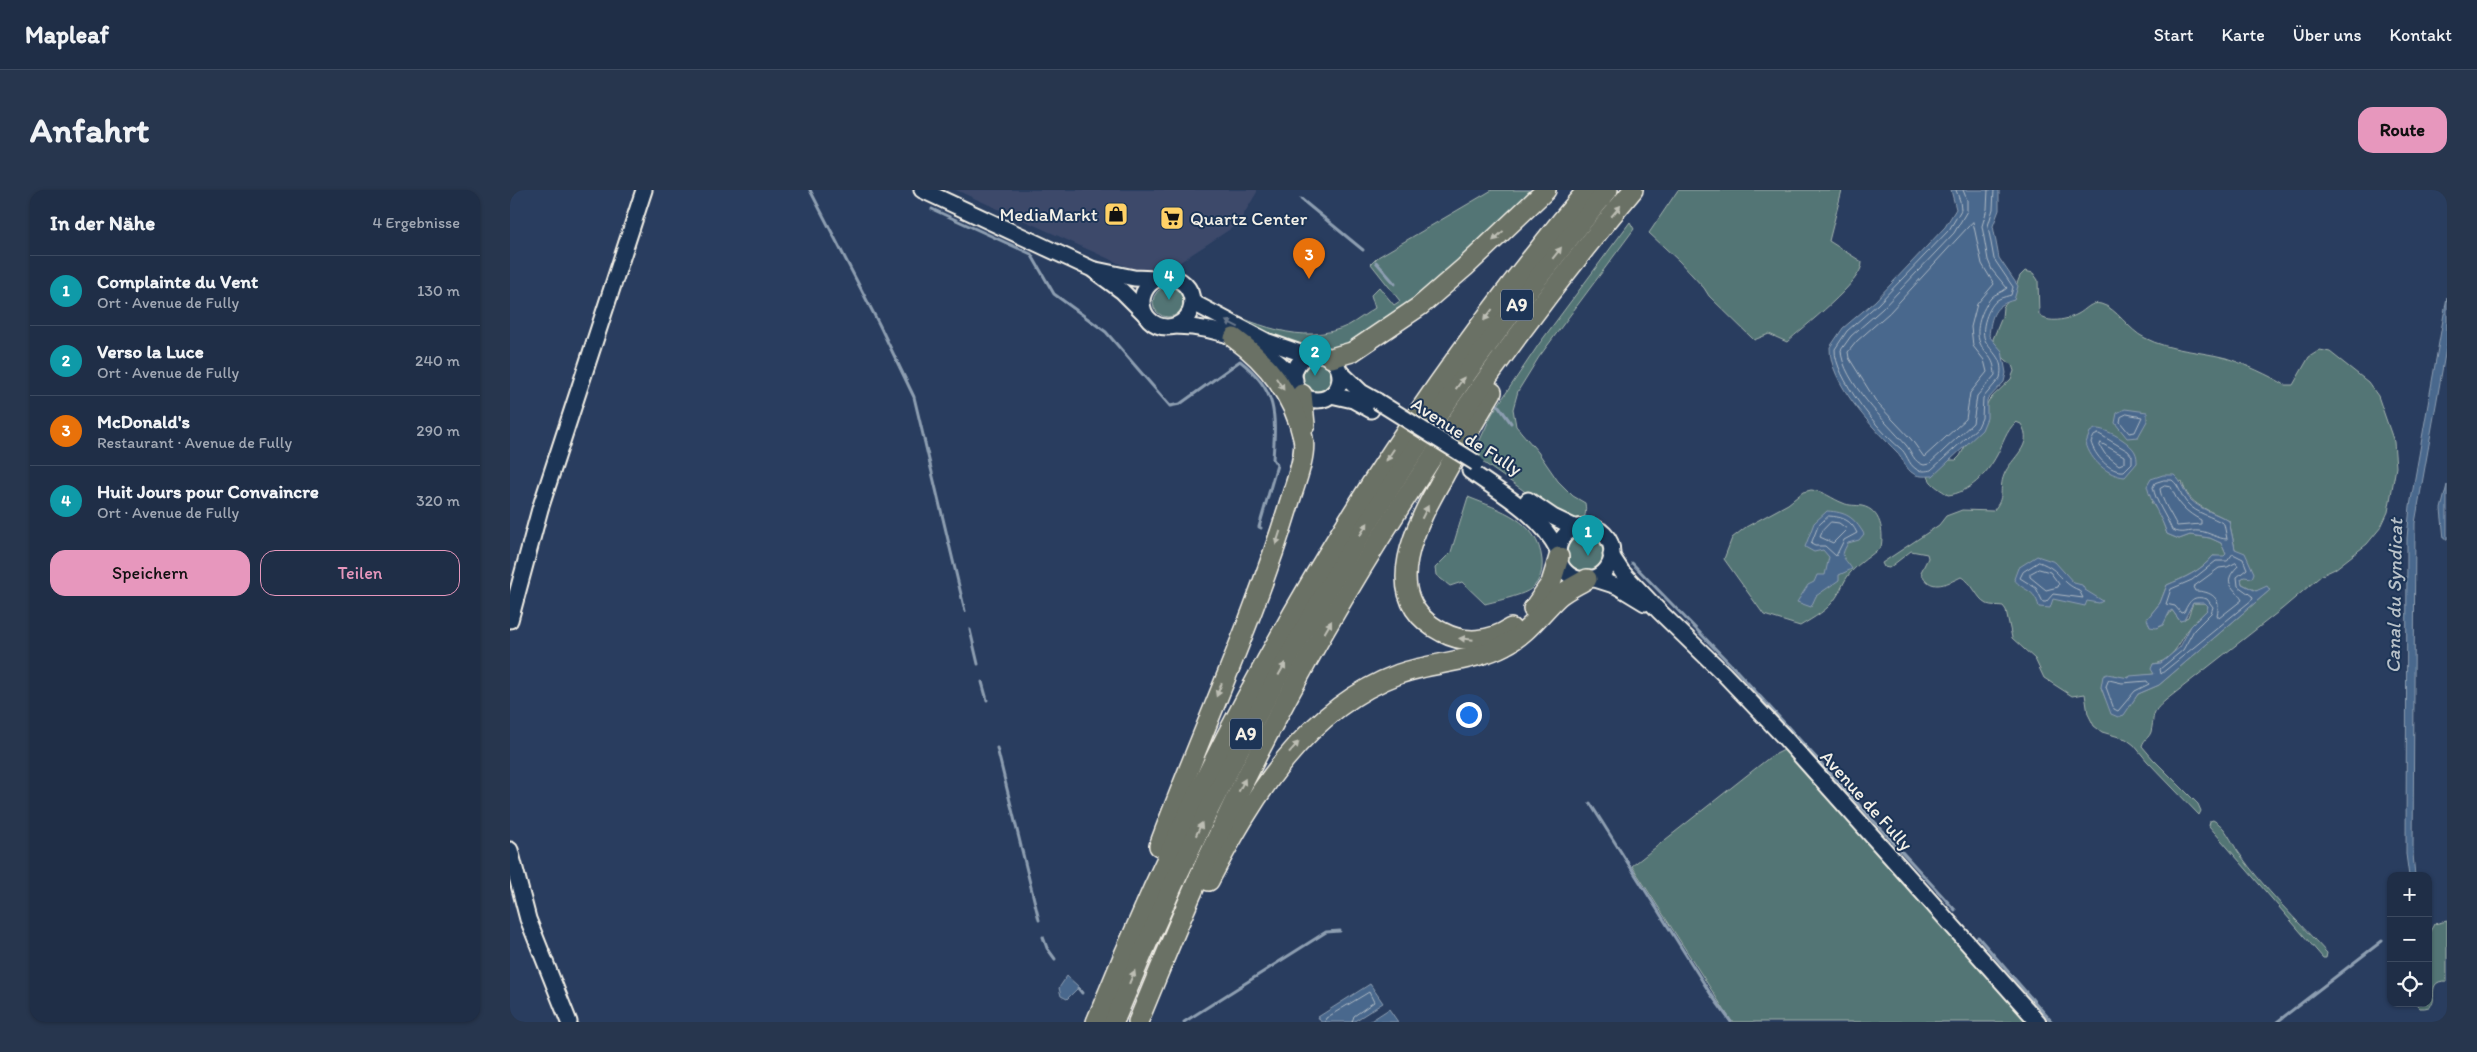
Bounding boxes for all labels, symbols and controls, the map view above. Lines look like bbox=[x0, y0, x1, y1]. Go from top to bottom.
text: Mapleaf bbox=[25, 20, 109, 49]
text: Start bbox=[2154, 24, 2193, 46]
text: Karte bbox=[2221, 24, 2265, 46]
text: Über uns bbox=[2293, 24, 2362, 46]
text: Kontakt bbox=[2390, 24, 2452, 46]
button: Route bbox=[2358, 107, 2447, 153]
text: Anfahrt bbox=[30, 109, 149, 151]
shop icon: MediaMarkt bbox=[1103, 201, 1129, 227]
place label: MediaMarkt bbox=[999, 203, 1098, 226]
supermarket icon: Quartz Center bbox=[1159, 205, 1185, 231]
one-way arrow bbox=[1610, 205, 1622, 217]
place label: Quartz Center bbox=[1190, 207, 1308, 230]
text: In der Nähe bbox=[50, 210, 155, 235]
text: 4 Ergebnisse bbox=[372, 213, 460, 232]
one-way arrow bbox=[1493, 230, 1505, 242]
pin: 3 bbox=[1293, 238, 1325, 279]
one-way arrow bbox=[1552, 247, 1563, 260]
pin: 4 bbox=[1153, 259, 1185, 300]
text: Complainte du Vent bbox=[97, 270, 258, 293]
text: 1 bbox=[62, 281, 70, 300]
text: 130 m bbox=[417, 281, 460, 300]
road number: A9 bbox=[1501, 290, 1533, 320]
text: Ort · Avenue de Fully bbox=[97, 293, 239, 312]
one-way arrow bbox=[1482, 308, 1493, 321]
one-way arrow bbox=[1225, 320, 1239, 328]
pin: 2 bbox=[1299, 335, 1331, 376]
text: Verso la Luce bbox=[97, 340, 204, 363]
text: 2 bbox=[62, 351, 70, 370]
text: 240 m bbox=[415, 351, 460, 370]
text: Ort · Avenue de Fully bbox=[97, 363, 239, 382]
one-way arrow bbox=[1455, 376, 1465, 390]
one-way arrow bbox=[1275, 378, 1285, 391]
street label: Avenue de Fully bbox=[1407, 392, 1526, 481]
text: McDonald's bbox=[97, 410, 190, 433]
text: 3 bbox=[62, 421, 70, 440]
text: 290 m bbox=[416, 421, 460, 440]
text: Restaurant · Avenue de Fully bbox=[97, 433, 292, 452]
one-way arrow bbox=[1385, 448, 1395, 461]
text: Huit Jours pour Convaincre bbox=[97, 480, 319, 503]
text: 4 bbox=[61, 491, 71, 510]
text: 320 m bbox=[416, 491, 460, 510]
text: Ort · Avenue de Fully bbox=[97, 503, 239, 522]
one-way arrow bbox=[1421, 505, 1429, 519]
pin: 1 bbox=[1572, 515, 1604, 556]
water label: Canal du Syndicat bbox=[2381, 516, 2407, 674]
one-way arrow bbox=[1359, 522, 1369, 535]
one-way arrow bbox=[1274, 531, 1281, 546]
button: Speichern bbox=[50, 550, 250, 596]
button: Teilen bbox=[260, 550, 460, 596]
one-way arrow bbox=[1324, 621, 1333, 634]
one-way arrow bbox=[1457, 635, 1473, 643]
one-way arrow bbox=[1277, 662, 1286, 676]
one-way arrow bbox=[1215, 683, 1223, 697]
your location bbox=[1456, 702, 1482, 728]
road number: A9 bbox=[1230, 718, 1262, 750]
one-way arrow bbox=[1288, 742, 1300, 754]
street label: Avenue de Fully bbox=[1816, 745, 1918, 855]
one-way arrow bbox=[1238, 778, 1247, 793]
one-way arrow bbox=[1195, 822, 1203, 836]
map controls bbox=[2387, 872, 2432, 1007]
button: + bbox=[2387, 872, 2432, 917]
button: − bbox=[2387, 917, 2432, 962]
button: locate bbox=[2387, 962, 2432, 1007]
one-way arrow bbox=[1129, 970, 1137, 984]

